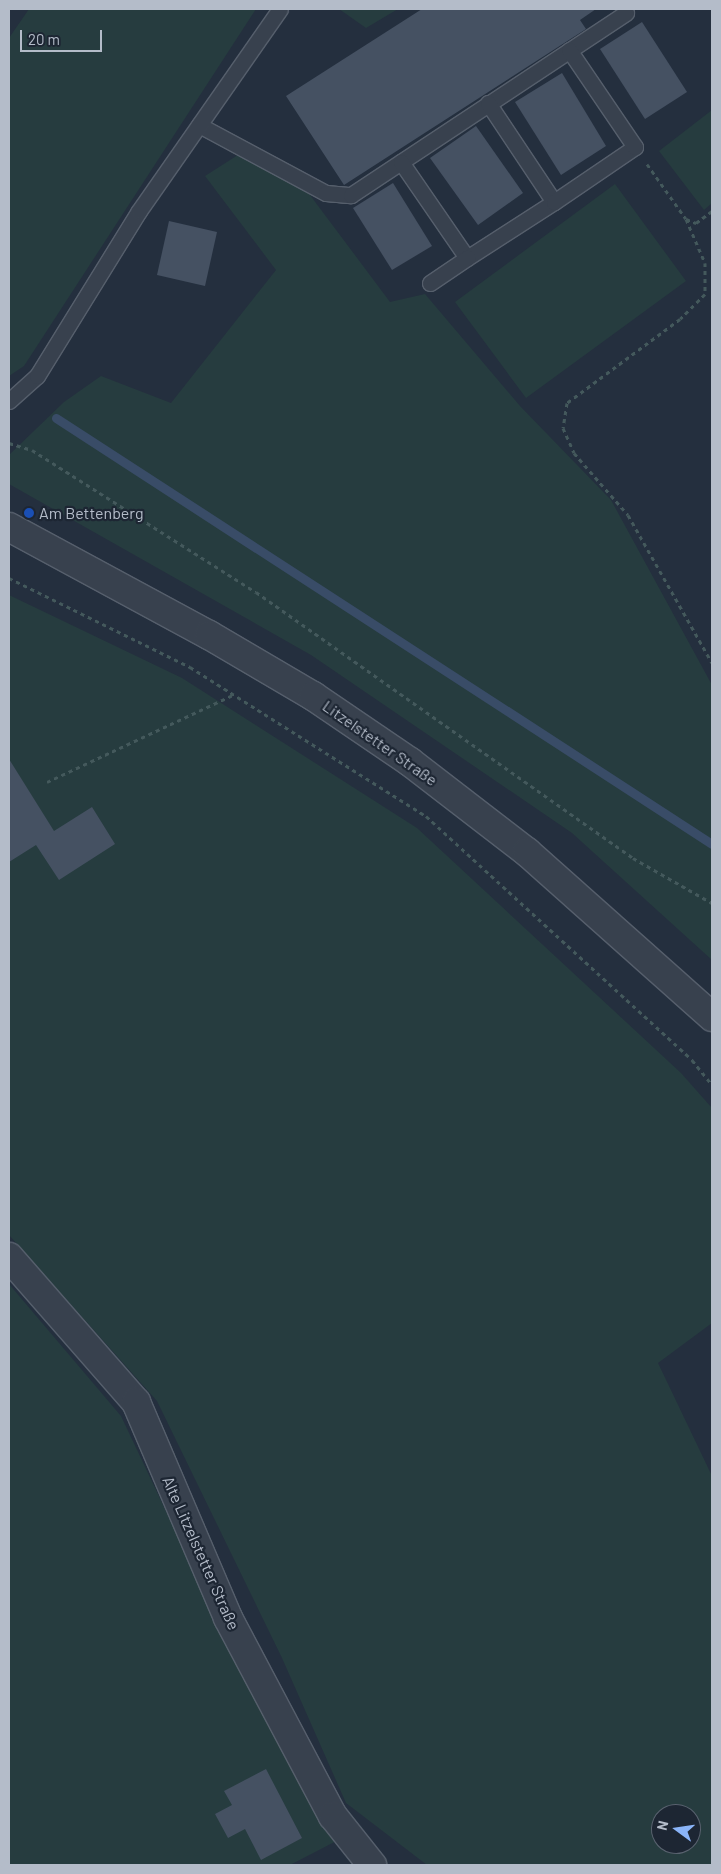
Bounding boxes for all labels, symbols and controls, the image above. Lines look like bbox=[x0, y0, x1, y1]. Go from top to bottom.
scale bar bbox=[22, 20, 105, 52]
text: 20 m bbox=[28, 30, 60, 48]
place label: Am Bettenberg bbox=[39, 503, 143, 523]
marker: Am Bettenberg bbox=[23, 507, 35, 519]
street label: Litzelstetter Straße bbox=[319, 696, 441, 790]
street label: Alte Litzelstetter Straße bbox=[158, 1473, 244, 1633]
north arrow bbox=[651, 1804, 701, 1854]
text: N bbox=[653, 1819, 671, 1832]

